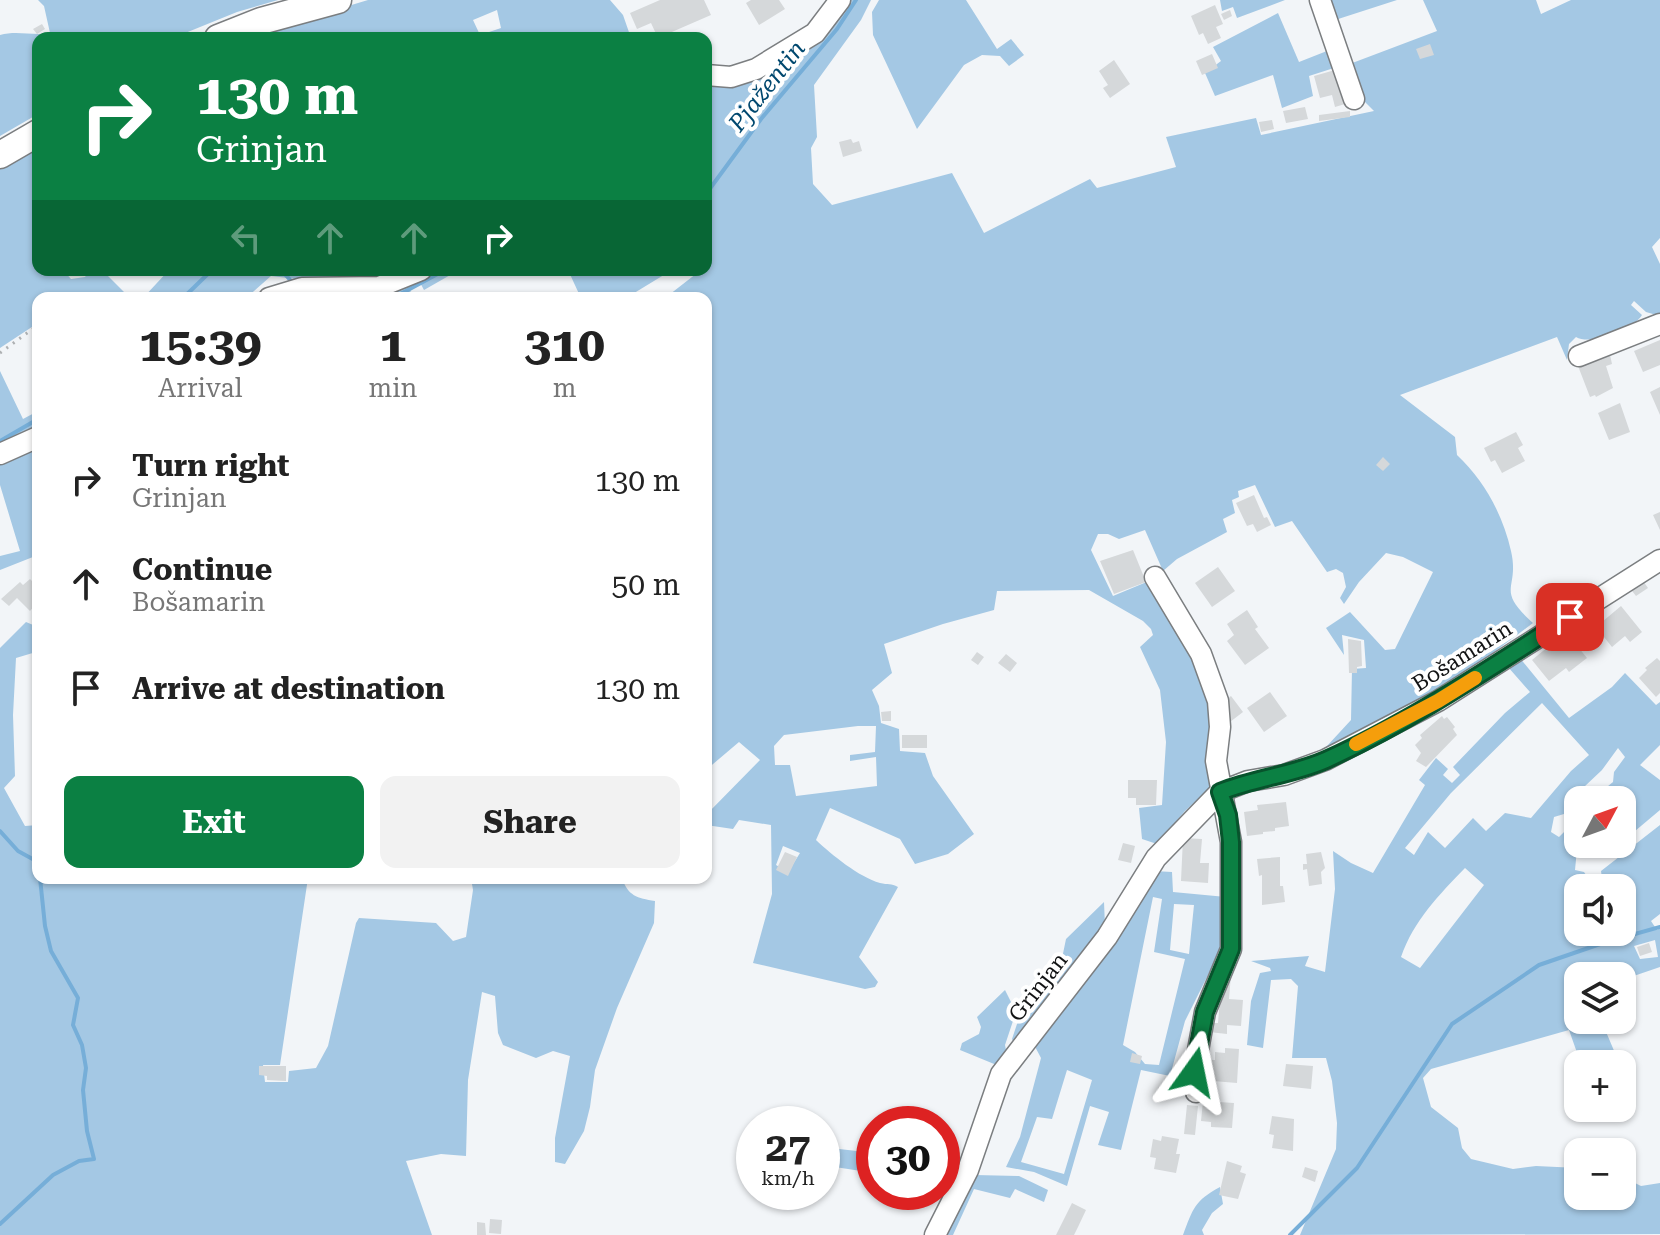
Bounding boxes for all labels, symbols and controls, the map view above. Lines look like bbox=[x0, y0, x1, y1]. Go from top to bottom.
water label: Pjažentin bbox=[722, 35, 811, 138]
text: 130 m bbox=[196, 62, 358, 128]
icon: right bbox=[64, 64, 168, 168]
text: Grinjan bbox=[196, 129, 327, 171]
icon: left bbox=[224, 216, 268, 260]
icon: ahead bbox=[308, 216, 352, 260]
icon: ahead bbox=[392, 216, 436, 260]
icon: right bbox=[476, 216, 520, 260]
text: 15:39 bbox=[139, 317, 262, 373]
text: 1 bbox=[379, 317, 406, 373]
text: 310 bbox=[524, 317, 605, 373]
text: Arrival bbox=[158, 373, 243, 403]
text: min bbox=[369, 373, 417, 403]
text: m bbox=[553, 373, 577, 403]
text: Turn right bbox=[132, 448, 289, 483]
icon: right bbox=[64, 458, 108, 502]
text: 130 m bbox=[595, 463, 680, 498]
text: Grinjan bbox=[132, 483, 227, 513]
text: Continue bbox=[132, 552, 272, 587]
icon: ahead bbox=[64, 562, 108, 606]
text: 50 m bbox=[611, 567, 680, 602]
pin bbox=[1536, 583, 1604, 651]
text: Bošamarin bbox=[132, 587, 265, 617]
icon: arrive bbox=[1548, 595, 1592, 639]
street label: Bošamarin bbox=[1408, 616, 1516, 696]
icon: arrive bbox=[64, 666, 108, 710]
text: Arrive at destination bbox=[132, 671, 445, 706]
text: 130 m bbox=[595, 671, 680, 706]
button: Exit bbox=[64, 776, 364, 868]
button: Share bbox=[380, 776, 680, 868]
north arrow bbox=[1564, 786, 1636, 858]
map controls bbox=[1564, 786, 1636, 1210]
button: sound bbox=[1564, 874, 1636, 946]
street label: Grinjan bbox=[1004, 948, 1072, 1026]
button: layers bbox=[1564, 962, 1636, 1034]
position arrow bbox=[1152, 1030, 1236, 1114]
button: + bbox=[1564, 1050, 1636, 1122]
speed limit sign: 30 bbox=[856, 1106, 960, 1210]
text: 27 bbox=[766, 1124, 810, 1171]
button: − bbox=[1564, 1138, 1636, 1210]
text: km/h bbox=[761, 1166, 815, 1190]

